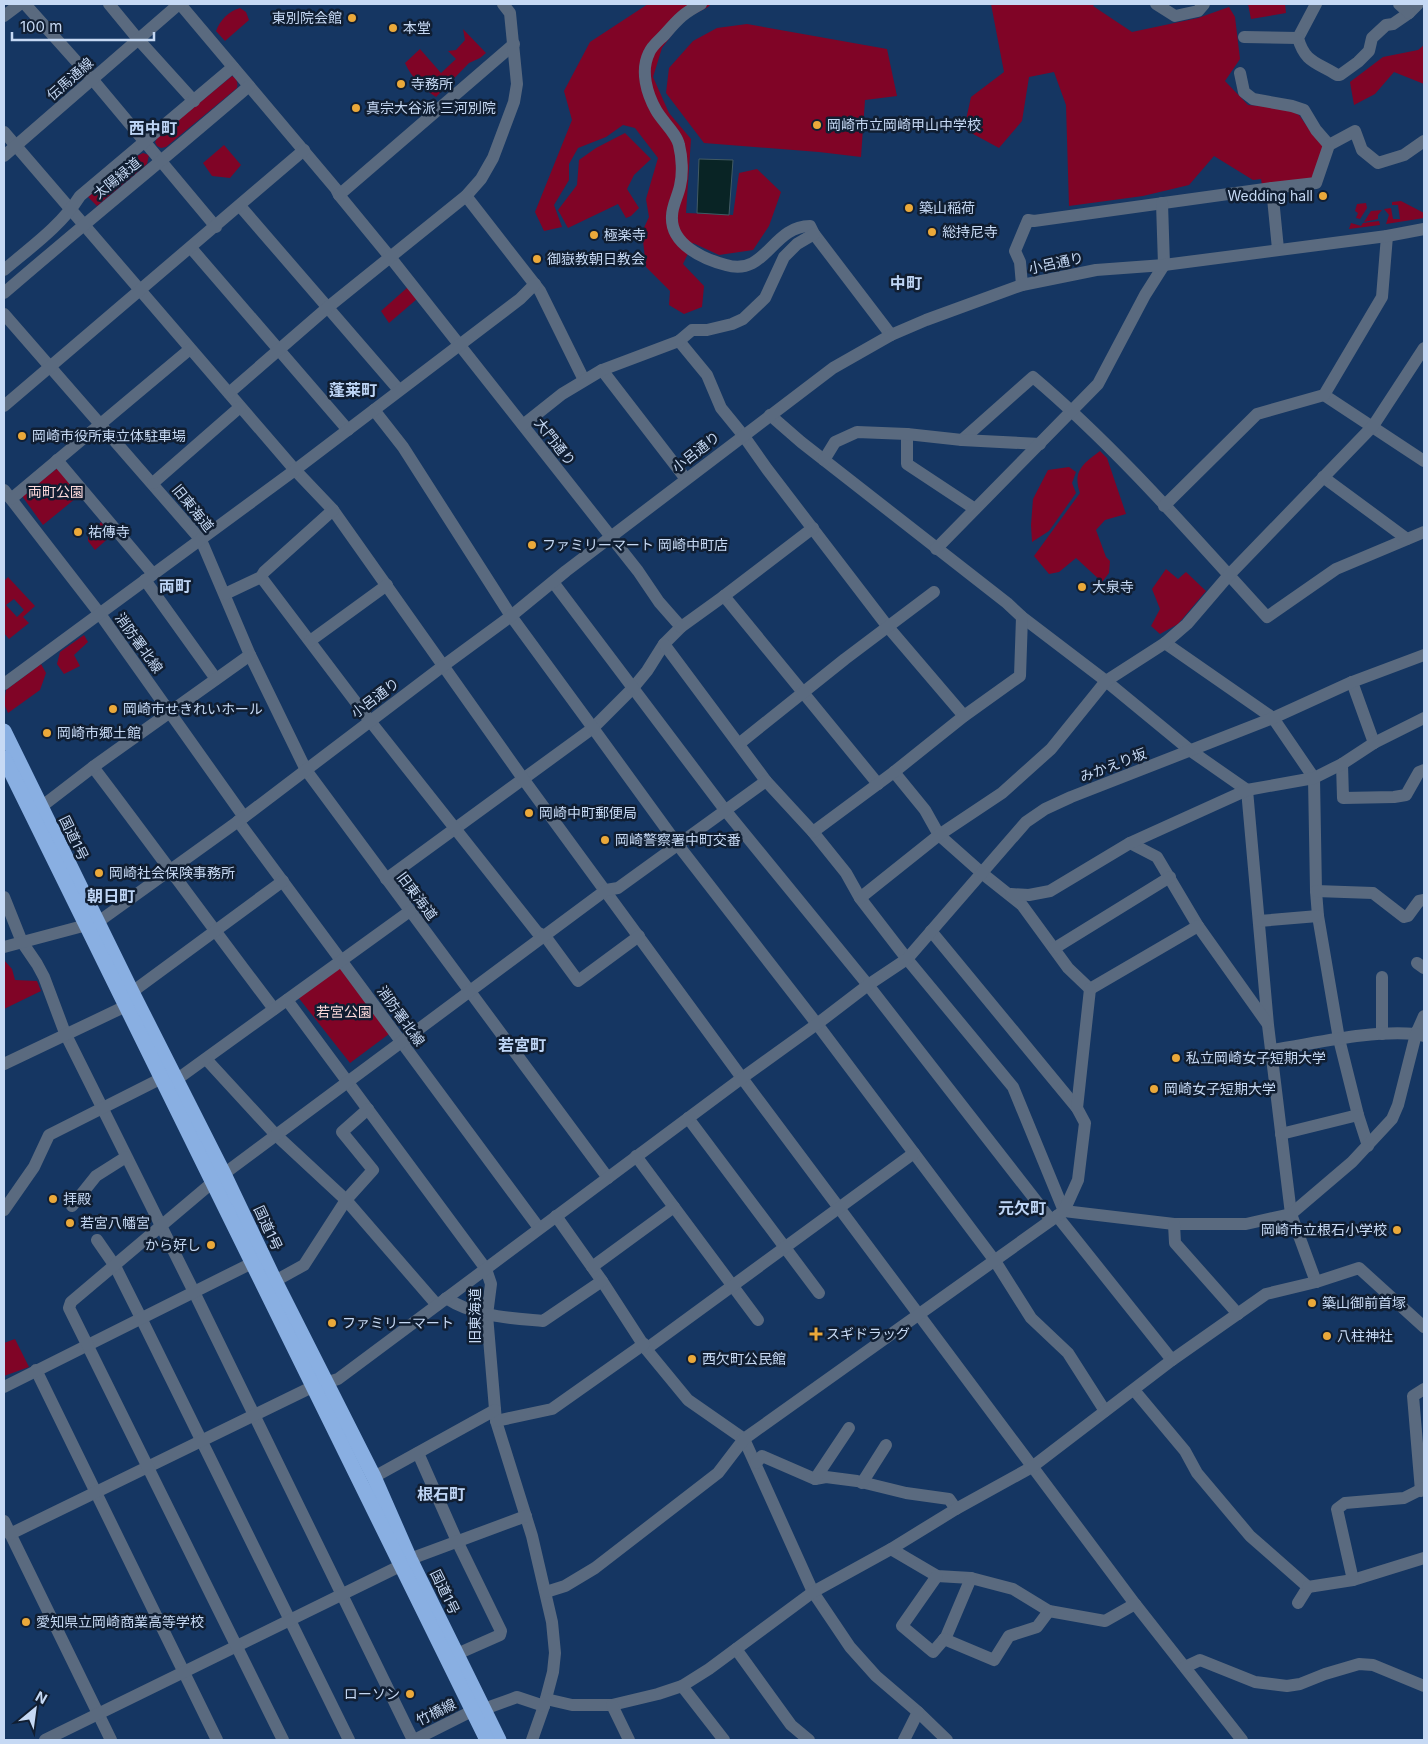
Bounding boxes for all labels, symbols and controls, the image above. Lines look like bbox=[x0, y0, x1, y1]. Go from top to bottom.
place label: 東別院会館 bbox=[272, 9, 342, 26]
scale bar bbox=[12, 10, 155, 42]
marker: 東別院会館 bbox=[346, 12, 358, 24]
text: 100 m bbox=[20, 17, 62, 36]
place label: 本堂 bbox=[403, 19, 431, 36]
marker: 本堂 bbox=[387, 22, 399, 34]
street label: 伝馬通線 bbox=[43, 54, 96, 103]
place label: 寺務所 bbox=[411, 75, 453, 92]
marker: 寺務所 bbox=[395, 78, 407, 90]
place label: 真宗大谷派 三河別院 bbox=[366, 99, 496, 116]
marker: 真宗大谷派 三河別院 bbox=[350, 102, 362, 114]
place label: 岡崎市立岡崎甲山中学校 bbox=[827, 116, 981, 133]
district label: 西中町 bbox=[129, 118, 177, 138]
marker: 岡崎市立岡崎甲山中学校 bbox=[811, 119, 823, 131]
street label: 太陽緑道 bbox=[90, 153, 144, 202]
place label: Wedding hall bbox=[1228, 187, 1313, 204]
marker: Wedding hall bbox=[1317, 190, 1329, 202]
place label: 築山稲荷 bbox=[919, 199, 975, 216]
marker: 築山稲荷 bbox=[903, 202, 915, 214]
place label: 総持尼寺 bbox=[942, 223, 998, 240]
place label: 極楽寺 bbox=[604, 226, 646, 243]
marker: 総持尼寺 bbox=[926, 226, 938, 238]
marker: 極楽寺 bbox=[588, 229, 600, 241]
street label: 小呂通り bbox=[1027, 248, 1085, 277]
place label: 御嶽教朝日教会 bbox=[547, 250, 645, 267]
marker: 御嶽教朝日教会 bbox=[531, 253, 543, 265]
district label: 中町 bbox=[890, 273, 922, 293]
district label: 蓬莱町 bbox=[329, 380, 377, 400]
street label: 大門通り bbox=[531, 414, 579, 469]
place label: 岡崎市役所東立体駐車場 bbox=[32, 427, 186, 444]
street label: 小呂通り bbox=[668, 428, 723, 476]
marker: 岡崎市役所東立体駐車場 bbox=[16, 430, 28, 442]
street label: 旧東海道 bbox=[169, 481, 218, 535]
park label: 両町公園 bbox=[28, 483, 84, 500]
place label: 祐傳寺 bbox=[88, 523, 130, 540]
marker: 祐傳寺 bbox=[72, 526, 84, 538]
place label: ファミリーマート 岡崎中町店 bbox=[542, 536, 728, 553]
marker: ファミリーマート 岡崎中町店 bbox=[526, 539, 538, 551]
district label: 両町 bbox=[159, 576, 191, 596]
place label: 大泉寺 bbox=[1092, 578, 1134, 595]
marker: 大泉寺 bbox=[1076, 581, 1088, 593]
street label: 消防署北線 bbox=[112, 609, 167, 676]
street label: 小呂通り bbox=[347, 674, 402, 721]
place label: 岡崎市せきれいホール bbox=[123, 700, 263, 717]
marker: 岡崎市せきれいホール bbox=[107, 703, 119, 715]
place label: 岡崎市郷土館 bbox=[57, 724, 141, 741]
marker: 岡崎市郷土館 bbox=[41, 727, 53, 739]
street label: みかえり坂 bbox=[1077, 744, 1149, 785]
place label: 岡崎中町郵便局 bbox=[539, 804, 637, 821]
marker: 岡崎中町郵便局 bbox=[523, 807, 535, 819]
street label: 国道1号 bbox=[56, 813, 93, 863]
place label: 岡崎警察署中町交番 bbox=[615, 831, 741, 848]
marker: 岡崎警察署中町交番 bbox=[599, 834, 611, 846]
place label: 岡崎社会保険事務所 bbox=[109, 864, 235, 881]
marker: 岡崎社会保険事務所 bbox=[93, 867, 105, 879]
street label: 旧東海道 bbox=[394, 868, 441, 923]
district label: 朝日町 bbox=[87, 886, 135, 906]
street label: 消防署北線 bbox=[374, 982, 429, 1049]
park label: 若宮公園 bbox=[316, 1003, 372, 1020]
district label: 若宮町 bbox=[498, 1035, 546, 1055]
place label: 私立岡崎女子短期大学 bbox=[1186, 1049, 1326, 1066]
marker: 私立岡崎女子短期大学 bbox=[1170, 1052, 1182, 1064]
place label: 岡崎女子短期大学 bbox=[1164, 1080, 1276, 1097]
marker: 岡崎女子短期大学 bbox=[1148, 1083, 1160, 1095]
place label: 拝殿 bbox=[63, 1190, 91, 1207]
marker: 拝殿 bbox=[47, 1193, 59, 1205]
district label: 元欠町 bbox=[998, 1198, 1046, 1218]
street label: 国道1号 bbox=[251, 1203, 286, 1253]
place label: 若宮八幡宮 bbox=[80, 1214, 150, 1231]
marker: 若宮八幡宮 bbox=[64, 1217, 76, 1229]
place label: 岡崎市立根石小学校 bbox=[1261, 1221, 1387, 1238]
marker: 岡崎市立根石小学校 bbox=[1391, 1224, 1403, 1236]
place label: から好し bbox=[145, 1236, 201, 1253]
marker: から好し bbox=[205, 1239, 217, 1251]
street label: 旧東海道 bbox=[466, 1288, 483, 1344]
place label: 築山御前首塚 bbox=[1322, 1294, 1406, 1311]
marker: 築山御前首塚 bbox=[1306, 1297, 1318, 1309]
place label: ファミリーマート bbox=[342, 1314, 454, 1331]
marker: ファミリーマート bbox=[326, 1317, 338, 1329]
place label: スギドラッグ bbox=[826, 1325, 910, 1342]
place label: 八柱神社 bbox=[1337, 1327, 1393, 1344]
marker: スギドラッグ bbox=[810, 1328, 822, 1340]
marker: 八柱神社 bbox=[1321, 1330, 1333, 1342]
place label: 西欠町公民館 bbox=[702, 1350, 786, 1367]
marker: 西欠町公民館 bbox=[686, 1353, 698, 1365]
district label: 根石町 bbox=[417, 1484, 465, 1504]
street label: 国道1号 bbox=[427, 1567, 464, 1617]
place label: 愛知県立岡崎商業高等学校 bbox=[36, 1613, 204, 1630]
marker: 愛知県立岡崎商業高等学校 bbox=[20, 1616, 32, 1628]
north arrow bbox=[10, 1684, 60, 1734]
place label: ローソン bbox=[344, 1685, 400, 1702]
text: N bbox=[33, 1687, 50, 1707]
marker: ローソン bbox=[404, 1688, 416, 1700]
street label: 竹橋線 bbox=[413, 1695, 458, 1728]

